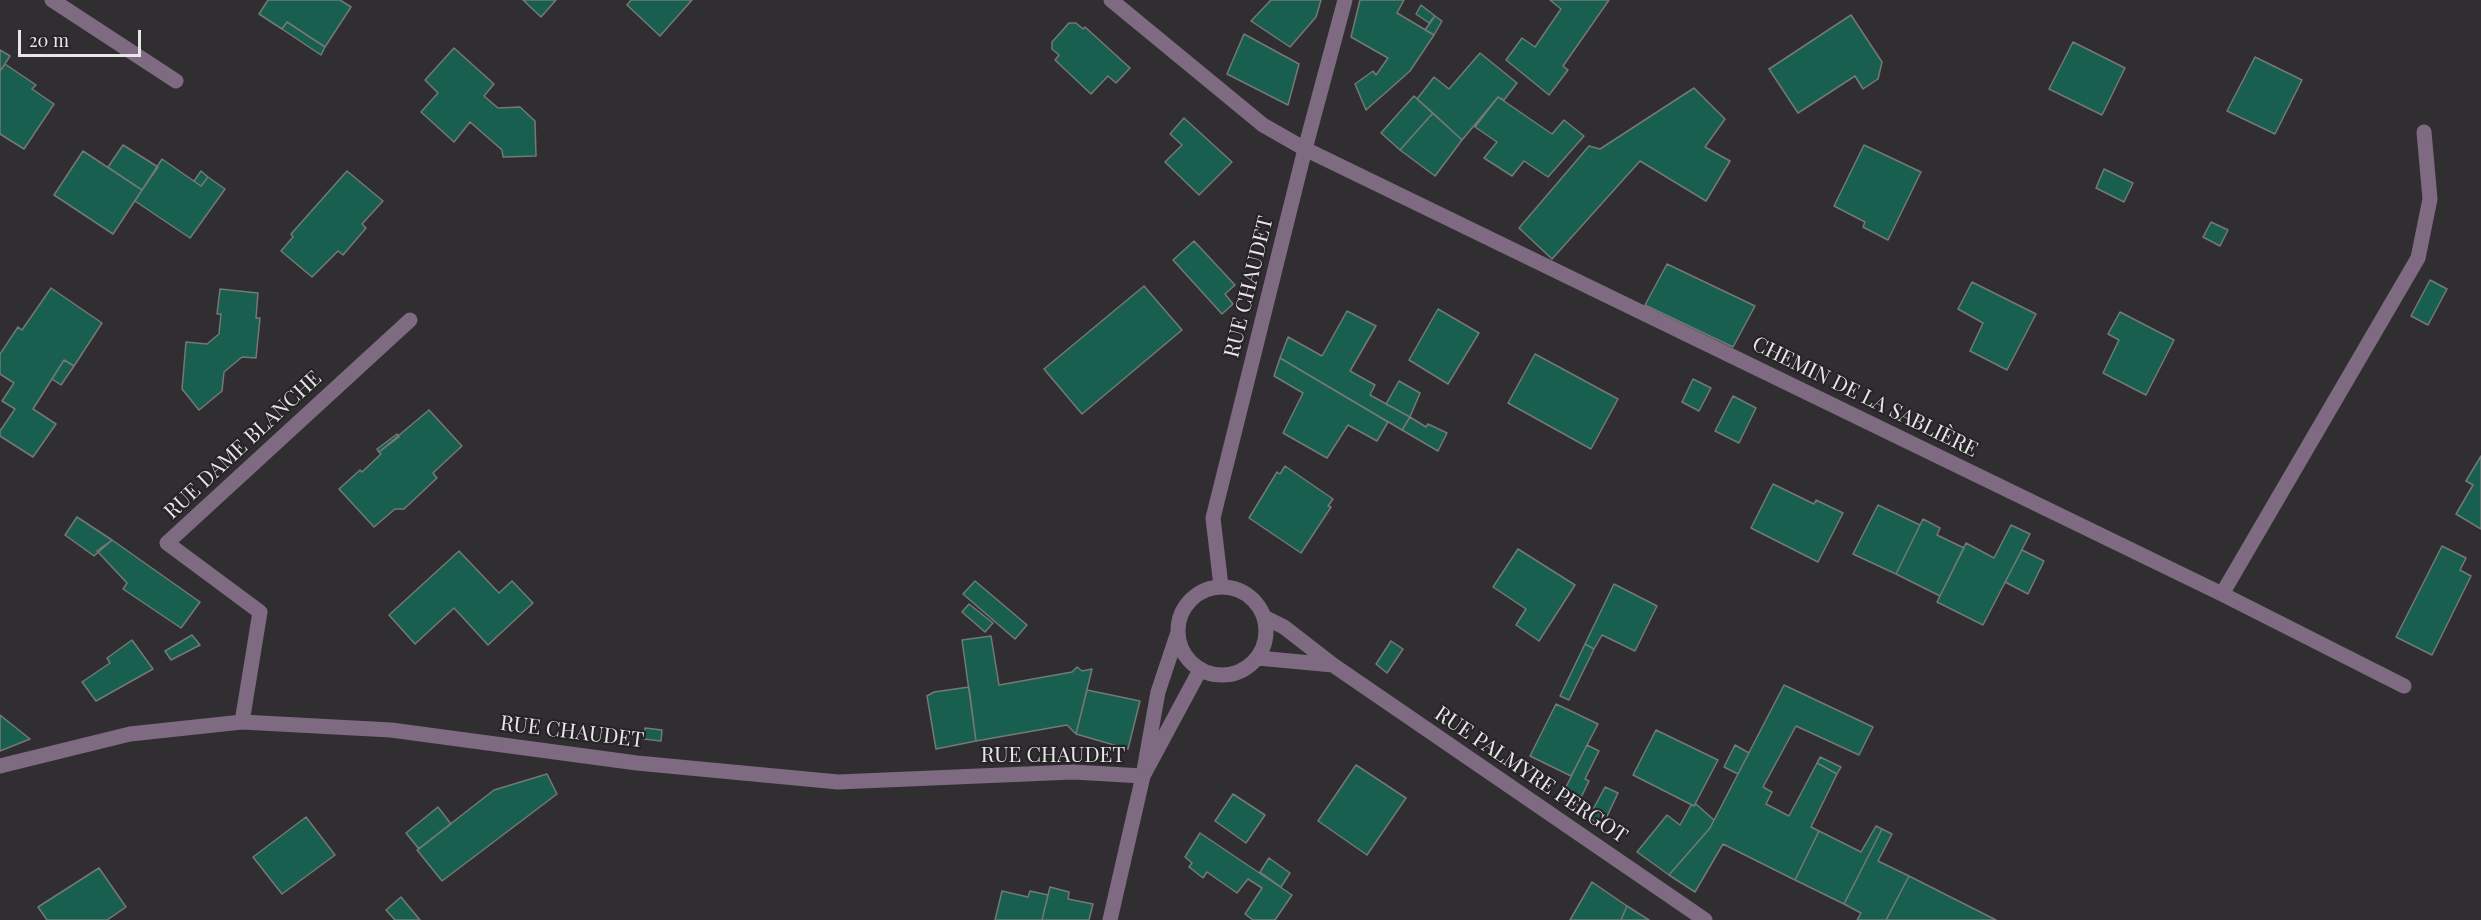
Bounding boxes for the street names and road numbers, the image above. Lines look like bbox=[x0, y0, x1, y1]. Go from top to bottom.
street label: RUE CHAUDET bbox=[1219, 214, 1279, 360]
street label: CHEMIN DE LA SABLIÈRE bbox=[1748, 331, 1982, 463]
street label: RUE DAME BLANCHE bbox=[159, 366, 327, 524]
street label: RUE PALMYRE PERGOT bbox=[1430, 701, 1632, 849]
street label: RUE CHAUDET bbox=[499, 711, 645, 753]
street label: RUE CHAUDET bbox=[981, 742, 1125, 768]

